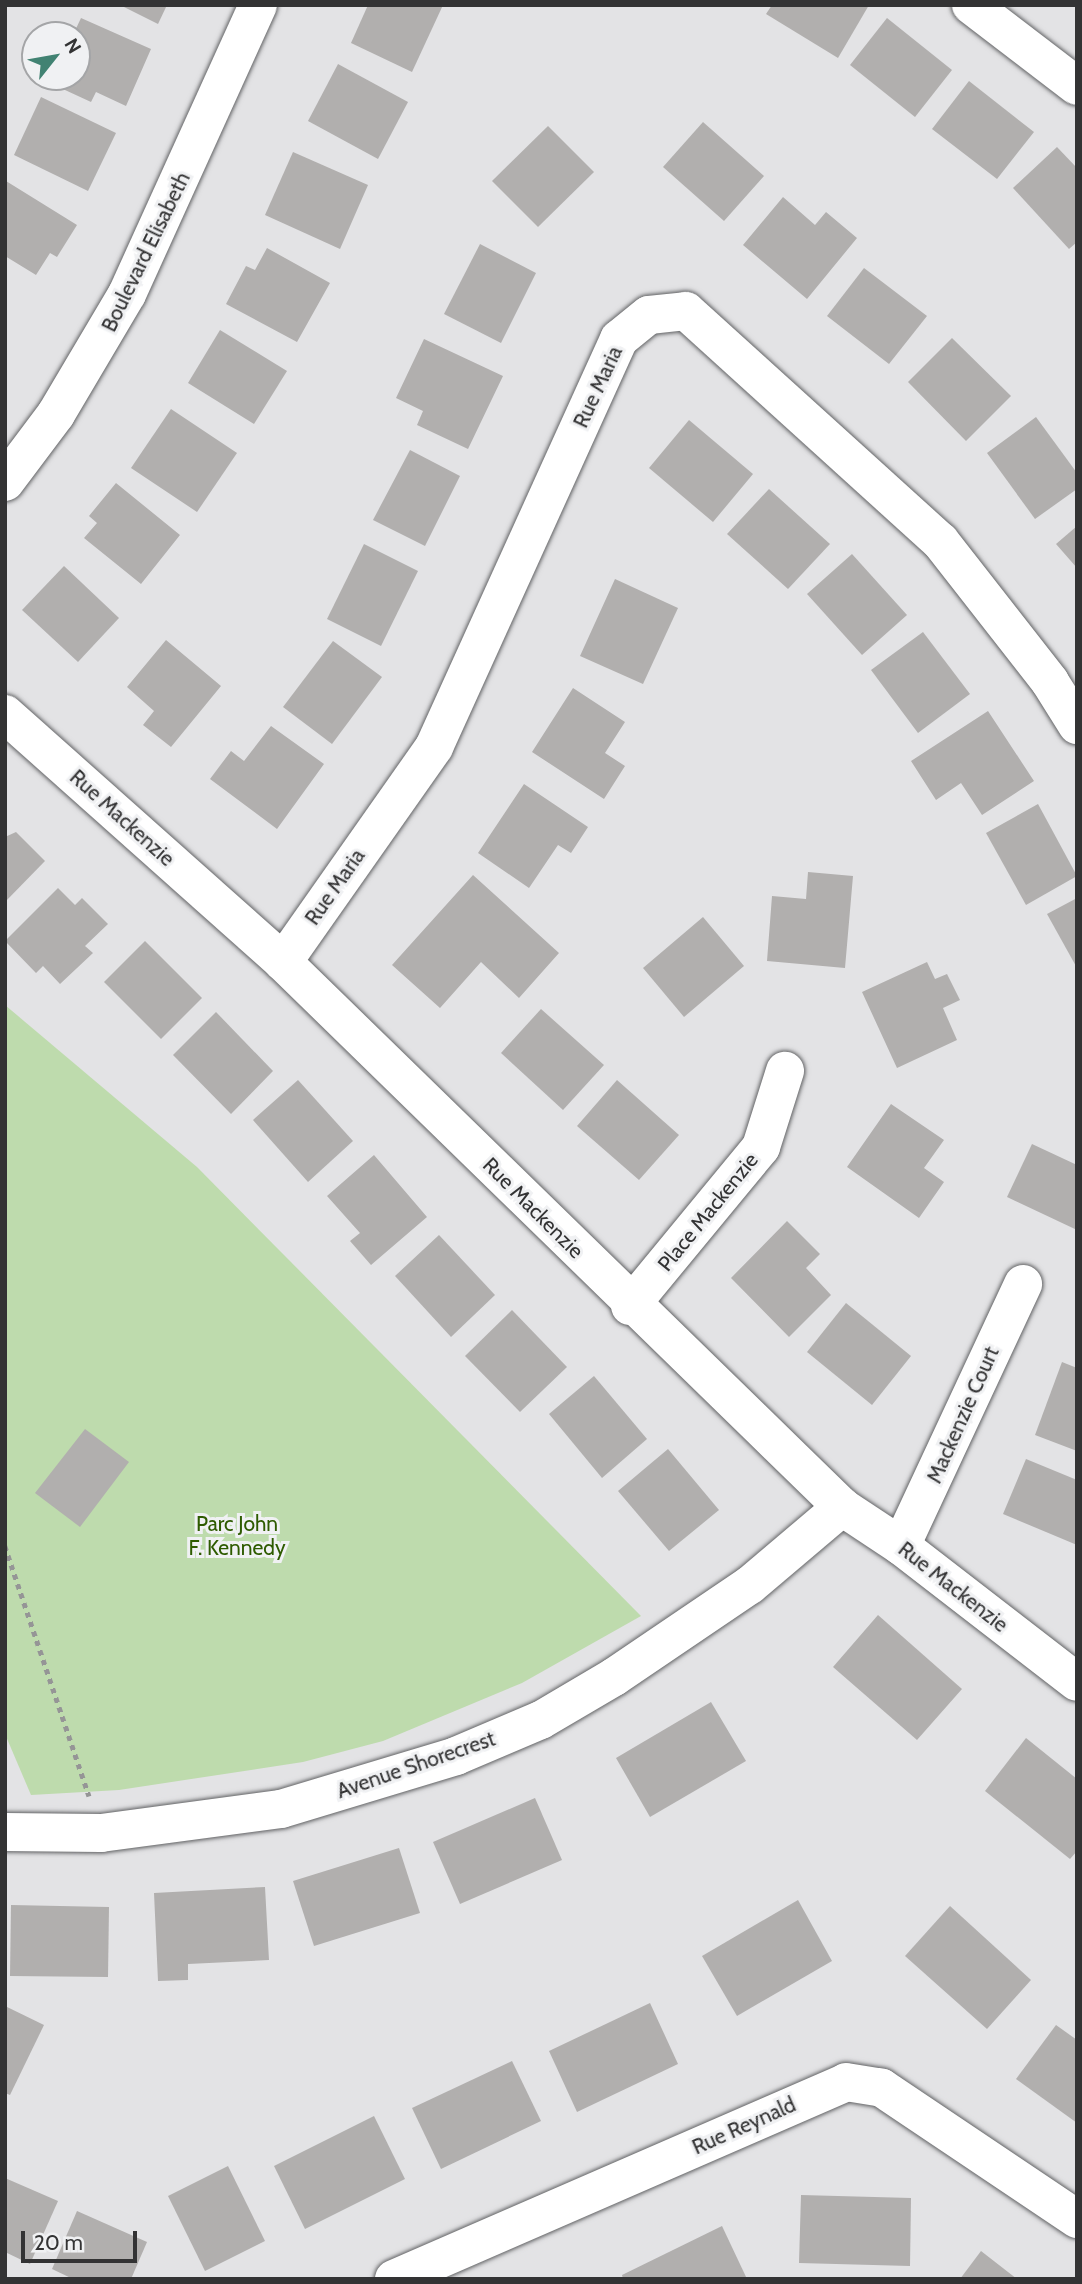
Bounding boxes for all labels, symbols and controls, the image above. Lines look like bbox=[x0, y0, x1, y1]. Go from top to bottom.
north arrow bbox=[21, 21, 91, 91]
text: N bbox=[59, 34, 86, 58]
street label: Boulevard Elisabeth bbox=[96, 168, 196, 336]
street label: Rue Maria bbox=[568, 342, 628, 432]
street label: Rue Mackenzie bbox=[65, 764, 179, 872]
street label: Rue Maria bbox=[300, 844, 370, 930]
street label: Place Mackenzie bbox=[653, 1148, 763, 1276]
street label: Rue Mackenzie bbox=[477, 1152, 589, 1264]
street label: Mackenzie Court bbox=[922, 1343, 1004, 1487]
park label: Parc John F. Kennedy bbox=[188, 1511, 286, 1561]
street label: Rue Mackenzie bbox=[893, 1536, 1013, 1638]
street label: Avenue Shorecrest bbox=[333, 1726, 499, 1804]
street label: Rue Reynald bbox=[688, 2092, 800, 2160]
scale bar bbox=[24, 2218, 140, 2262]
text: 20 m bbox=[34, 2230, 83, 2255]

